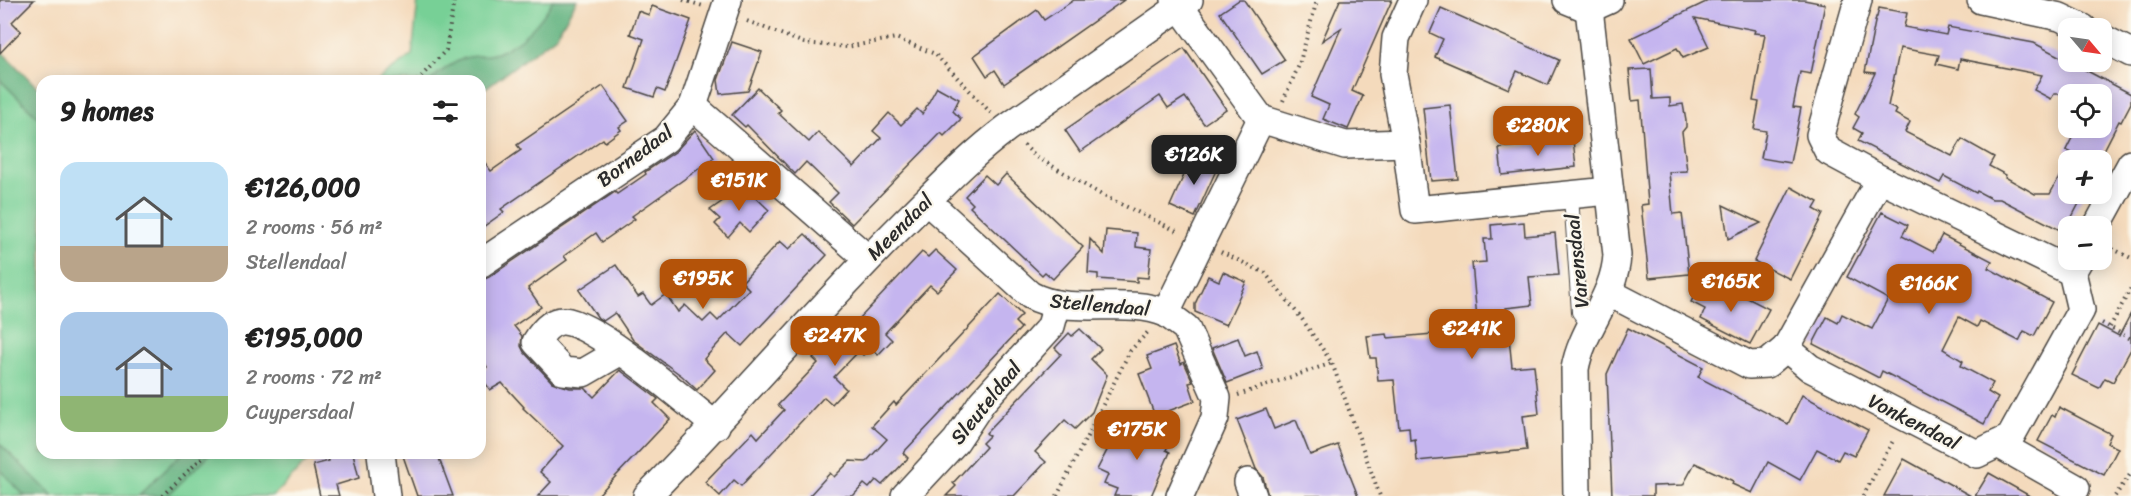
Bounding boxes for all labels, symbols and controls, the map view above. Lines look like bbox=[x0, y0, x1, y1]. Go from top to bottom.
north arrow bbox=[2058, 18, 2112, 72]
map controls bbox=[2058, 18, 2112, 270]
button: locate bbox=[2058, 84, 2112, 138]
text: 9 homes bbox=[60, 88, 154, 134]
icon: filters bbox=[429, 95, 462, 128]
pin: €280K bbox=[1496, 106, 1580, 157]
text: €280K bbox=[1507, 108, 1569, 143]
street label: Bornedaal bbox=[589, 115, 682, 197]
pin: €126K bbox=[1152, 135, 1236, 186]
text: €126K bbox=[1166, 137, 1222, 172]
button: + bbox=[2058, 150, 2112, 204]
pin: €151K bbox=[697, 161, 781, 212]
text: €151K bbox=[712, 163, 766, 198]
text: €126,000 bbox=[246, 164, 360, 210]
street label: Meendaal bbox=[858, 185, 942, 269]
icon: home bbox=[108, 186, 180, 258]
text: 2 rooms · 56 m² bbox=[246, 210, 383, 245]
street label: Varensdaal bbox=[1555, 211, 1599, 310]
button: − bbox=[2058, 216, 2112, 270]
text: Stellendaal bbox=[246, 245, 346, 280]
pin: €195K bbox=[661, 259, 745, 310]
text: €195K bbox=[674, 261, 732, 296]
pin: €165K bbox=[1689, 262, 1773, 313]
text: €165K bbox=[1702, 264, 1760, 299]
pin: €166K bbox=[1887, 264, 1971, 315]
text: €166K bbox=[1901, 266, 1957, 301]
street label: Stellendaal bbox=[1048, 283, 1152, 327]
pin: €241K bbox=[1430, 309, 1514, 360]
text: €241K bbox=[1443, 311, 1501, 346]
text: €195,000 bbox=[246, 314, 363, 360]
pin: €247K bbox=[793, 316, 877, 367]
text: €247K bbox=[805, 318, 865, 353]
icon: home bbox=[108, 336, 180, 408]
street label: Sleuteldaal bbox=[941, 352, 1032, 453]
text: 2 rooms · 72 m² bbox=[246, 360, 382, 395]
street label: Vonkendaal bbox=[1862, 384, 1967, 461]
text: Cuypersdaal bbox=[246, 395, 354, 430]
pin: €175K bbox=[1095, 410, 1179, 461]
text: €175K bbox=[1108, 412, 1166, 447]

